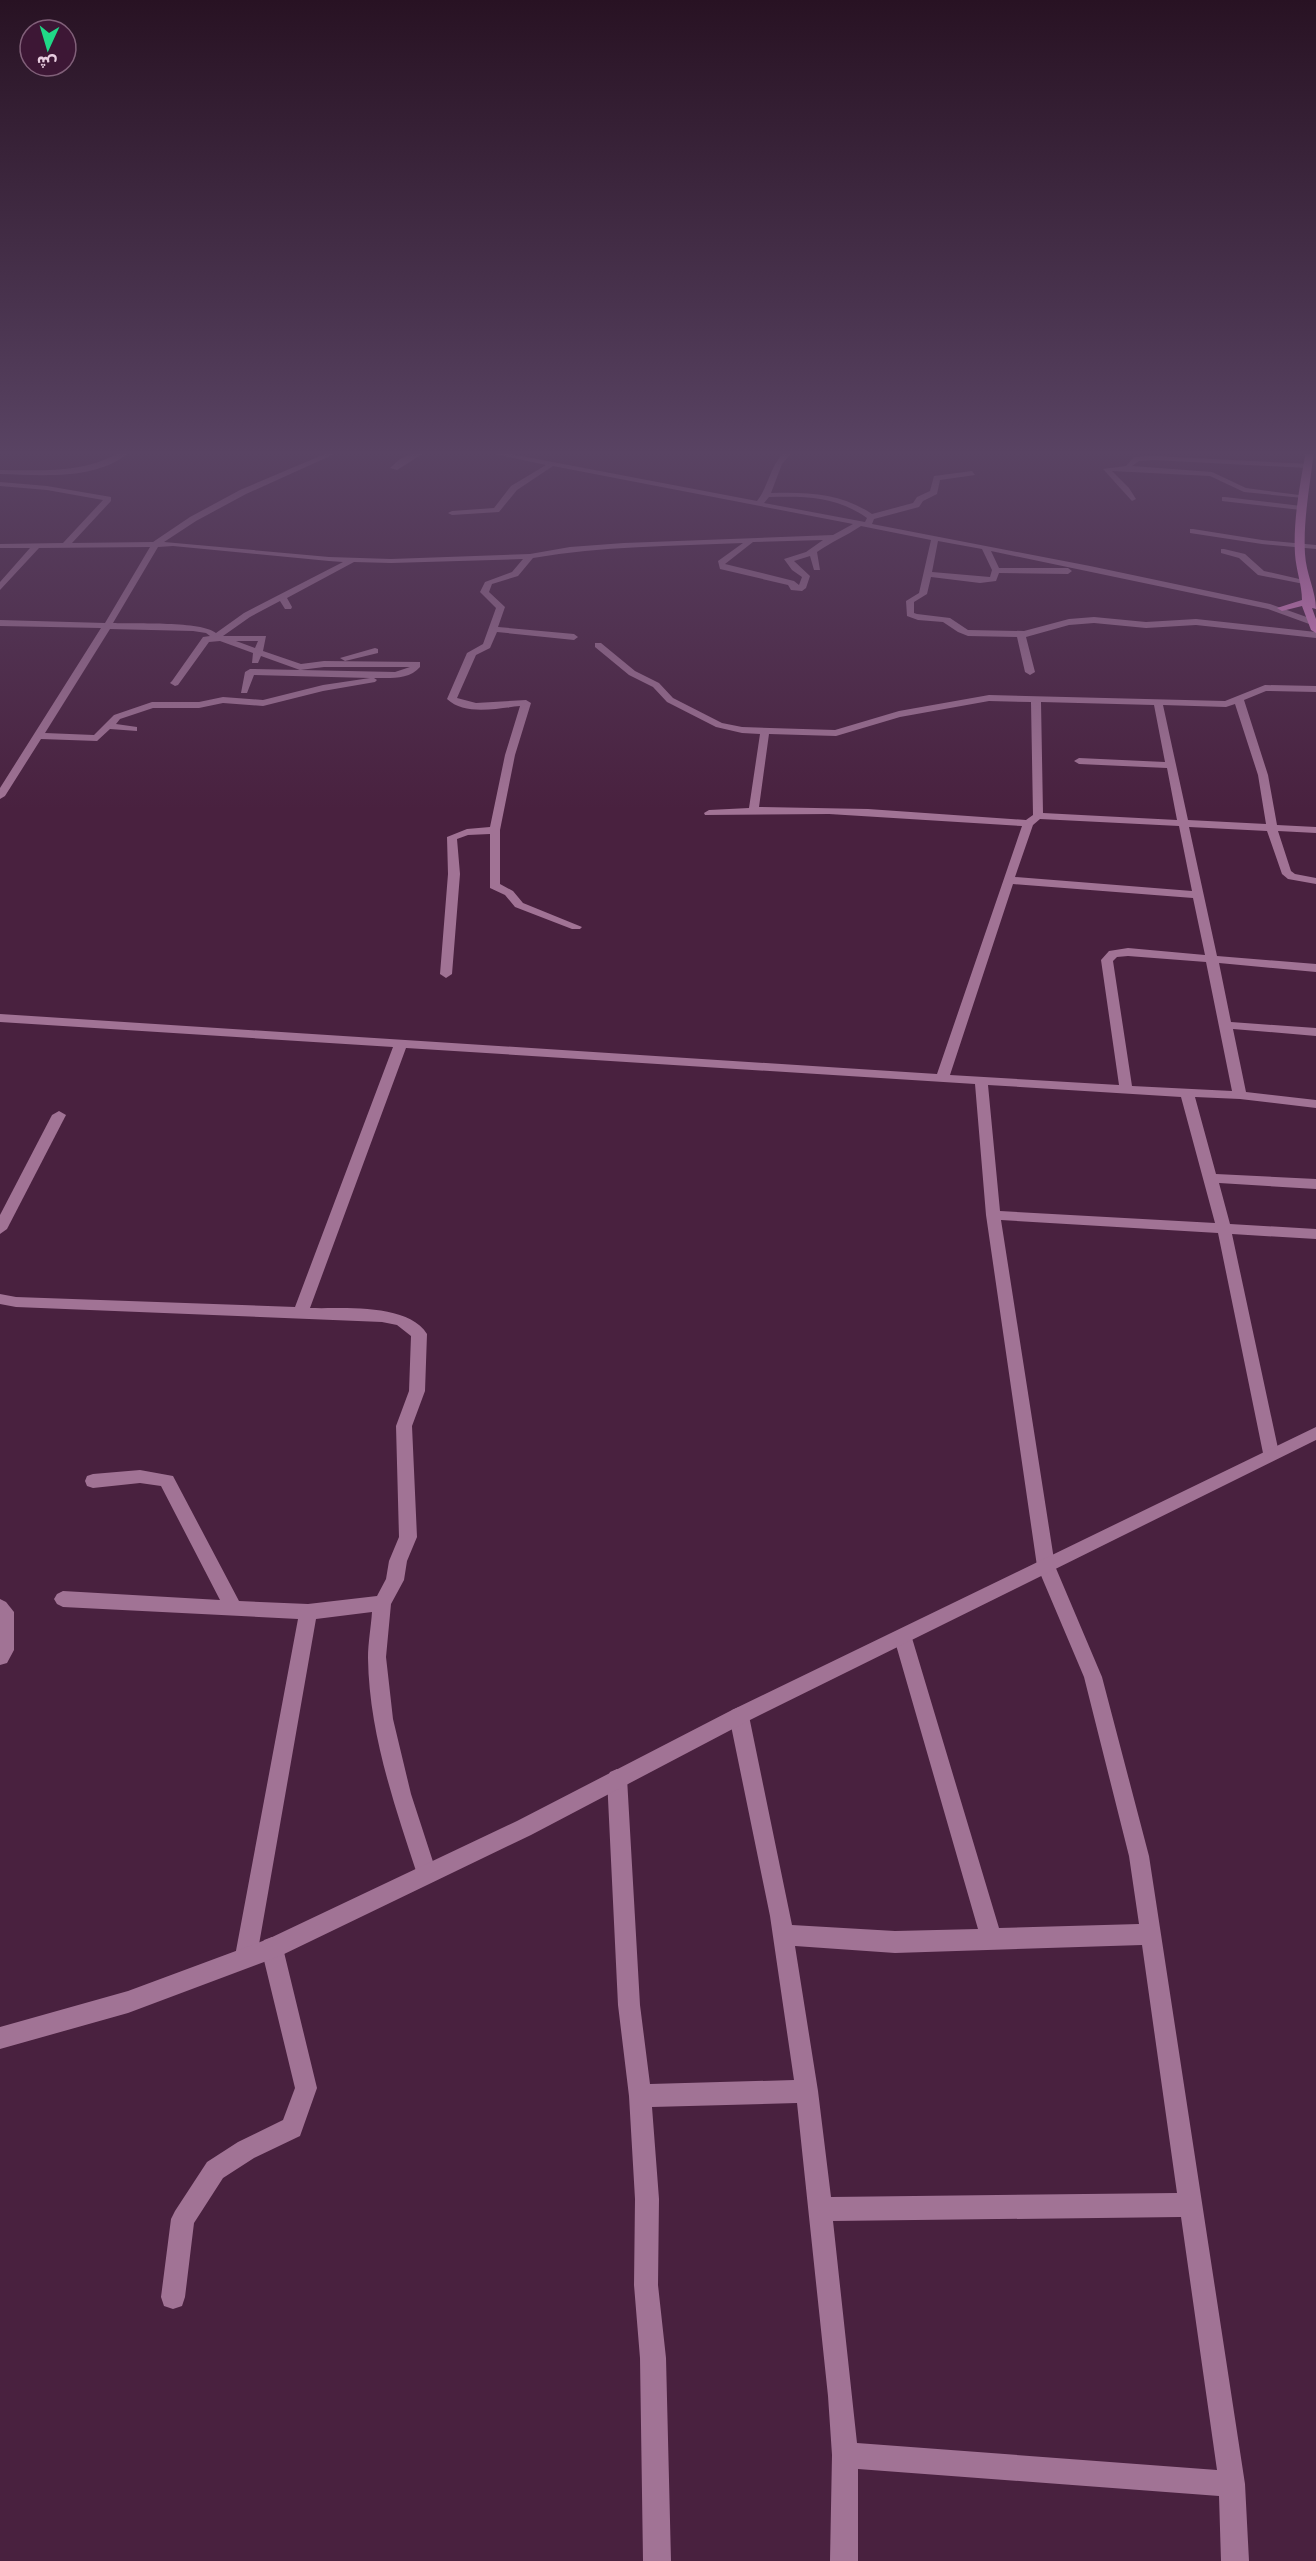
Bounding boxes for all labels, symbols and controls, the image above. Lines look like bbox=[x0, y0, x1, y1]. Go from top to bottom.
north arrow bbox=[18, 18, 78, 78]
text: ش bbox=[36, 52, 58, 73]

